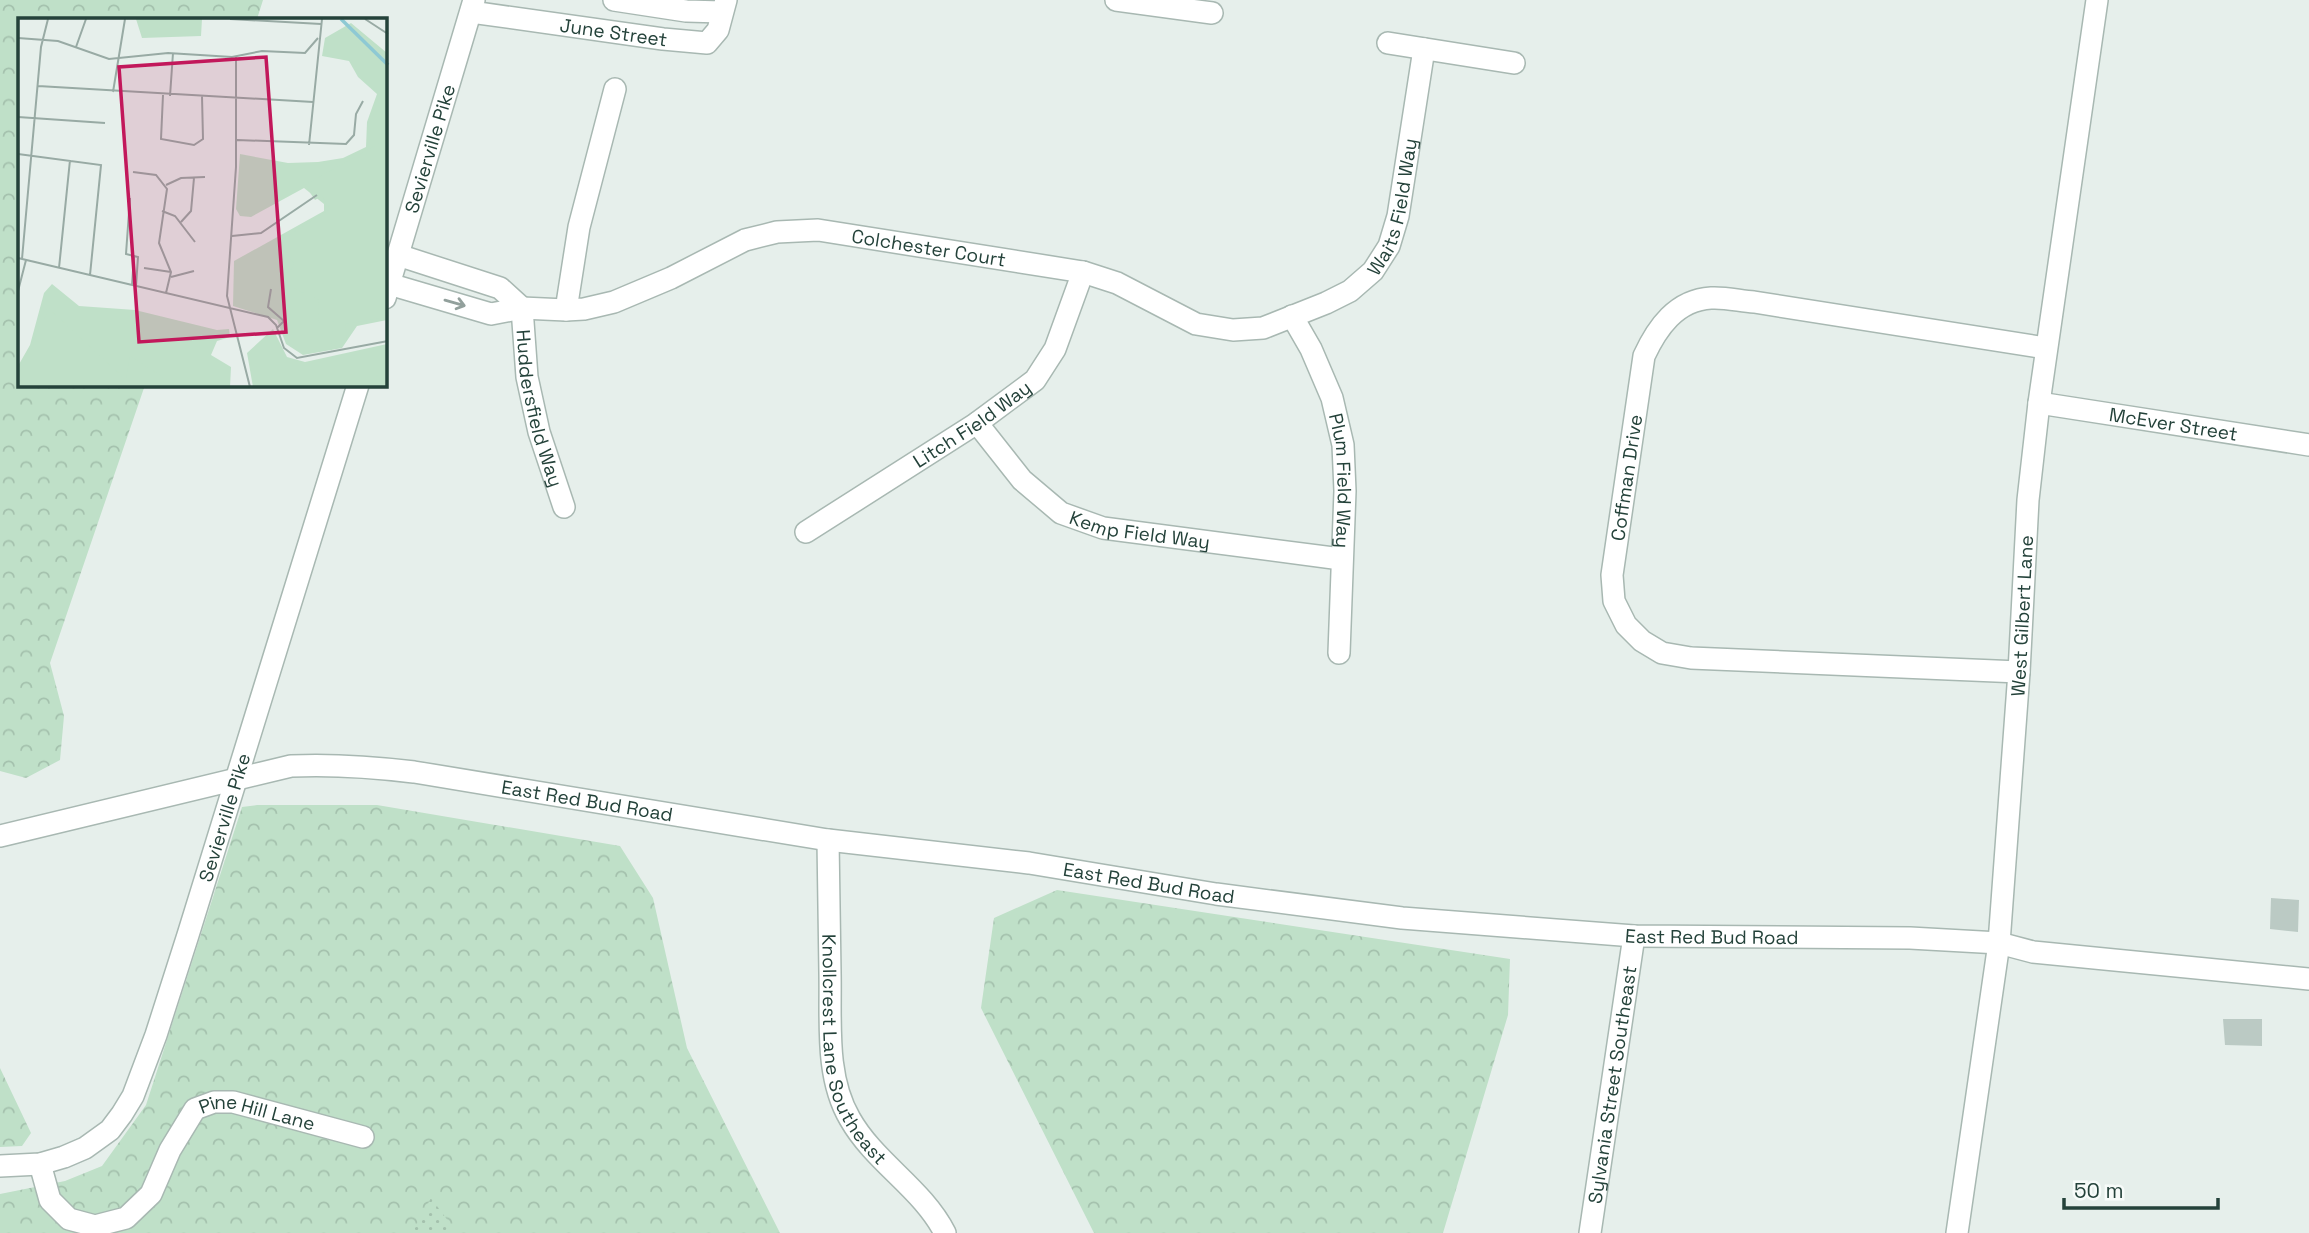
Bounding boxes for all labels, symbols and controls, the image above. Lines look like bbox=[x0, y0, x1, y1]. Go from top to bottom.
street label: June Street bbox=[558, 12, 669, 52]
inset map bbox=[18, 18, 387, 387]
street label: Sevierville Pike bbox=[399, 81, 461, 216]
street label: Waits Field Way bbox=[1361, 136, 1422, 280]
street label: Colchester Court bbox=[850, 223, 1008, 272]
one-way arrow bbox=[444, 297, 466, 310]
street label: Huddersfield Way bbox=[511, 329, 569, 490]
street label: Litch Field Way bbox=[908, 375, 1036, 473]
street label: McEver Street bbox=[2107, 402, 2239, 446]
street label: Plum Field Way bbox=[1323, 411, 1358, 548]
street label: Coffman Drive bbox=[1605, 413, 1648, 542]
street label: Kemp Field Way bbox=[1066, 505, 1212, 554]
street label: West Gilbert Lane bbox=[2005, 535, 2039, 697]
street label: Sevierville Pike bbox=[193, 750, 256, 885]
street label: East Red Bud Road bbox=[500, 774, 675, 827]
street label: East Red Bud Road bbox=[1061, 856, 1236, 909]
street label: East Red Bud Road bbox=[1624, 923, 1799, 950]
street label: Knollcrest Lane Southeast bbox=[817, 934, 893, 1170]
street label: Sylvania Street Southeast bbox=[1582, 964, 1642, 1205]
street label: Pine Hill Lane bbox=[195, 1090, 318, 1136]
scale bar bbox=[2064, 1166, 2218, 1210]
text: 50 m bbox=[2074, 1177, 2124, 1204]

